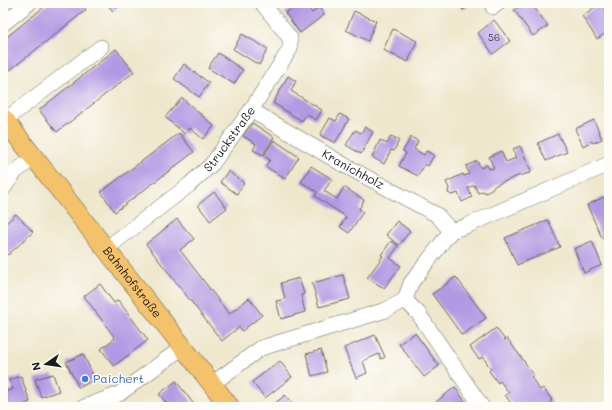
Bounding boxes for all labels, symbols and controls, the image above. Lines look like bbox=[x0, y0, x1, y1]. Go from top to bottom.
house number: 56 bbox=[488, 30, 500, 44]
street label: Struckstraße bbox=[200, 103, 258, 175]
street label: Kranichholz bbox=[319, 145, 388, 192]
street label: Bahnhofstraße bbox=[100, 243, 166, 321]
north arrow bbox=[26, 344, 66, 384]
text: N bbox=[28, 361, 44, 372]
place label: Paichert bbox=[93, 370, 144, 386]
marker: Paichert bbox=[80, 374, 90, 384]

